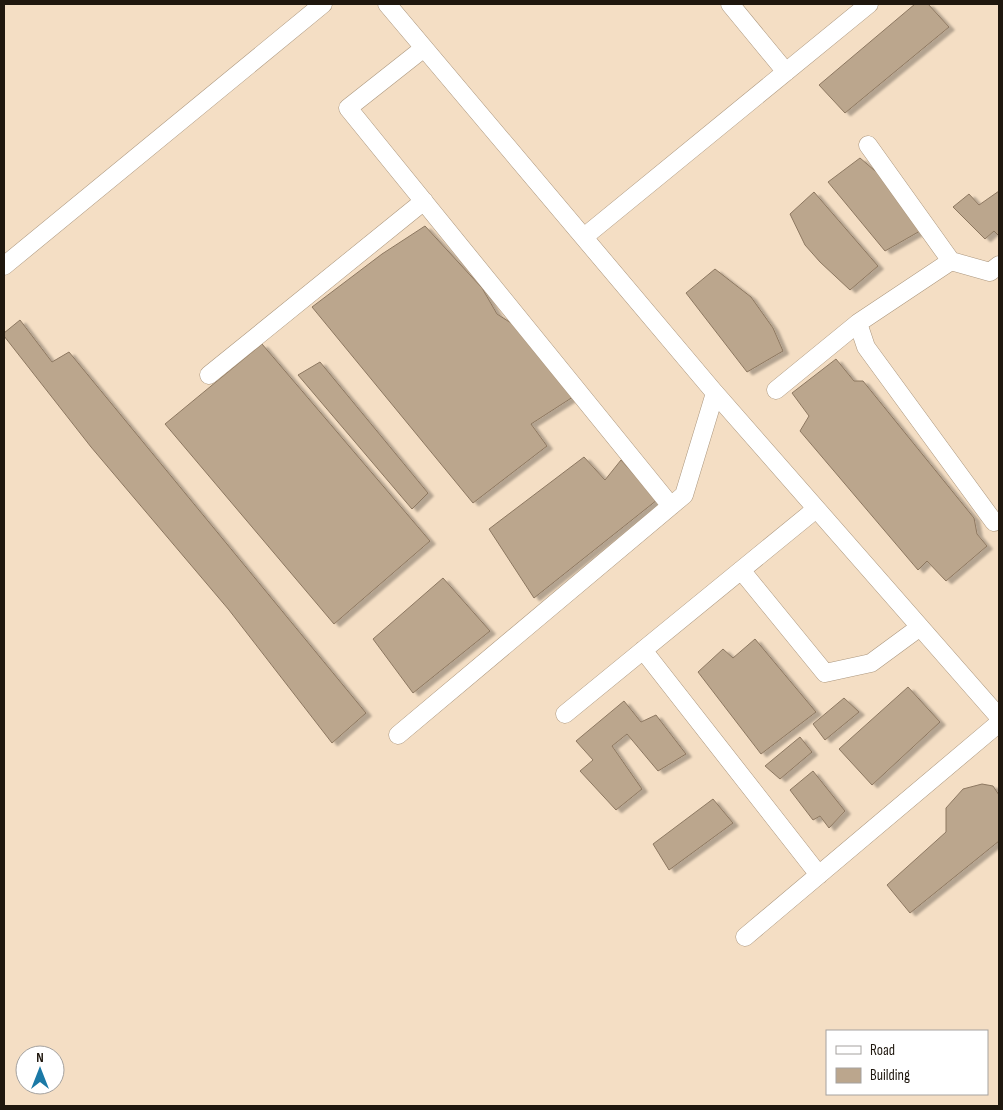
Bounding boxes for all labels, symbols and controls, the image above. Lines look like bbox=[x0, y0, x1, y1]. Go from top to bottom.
legend bbox=[826, 1030, 988, 1095]
text: Road bbox=[870, 1041, 895, 1060]
north arrow bbox=[15, 1045, 65, 1095]
text: N bbox=[36, 1049, 44, 1066]
text: Building bbox=[870, 1066, 910, 1085]

